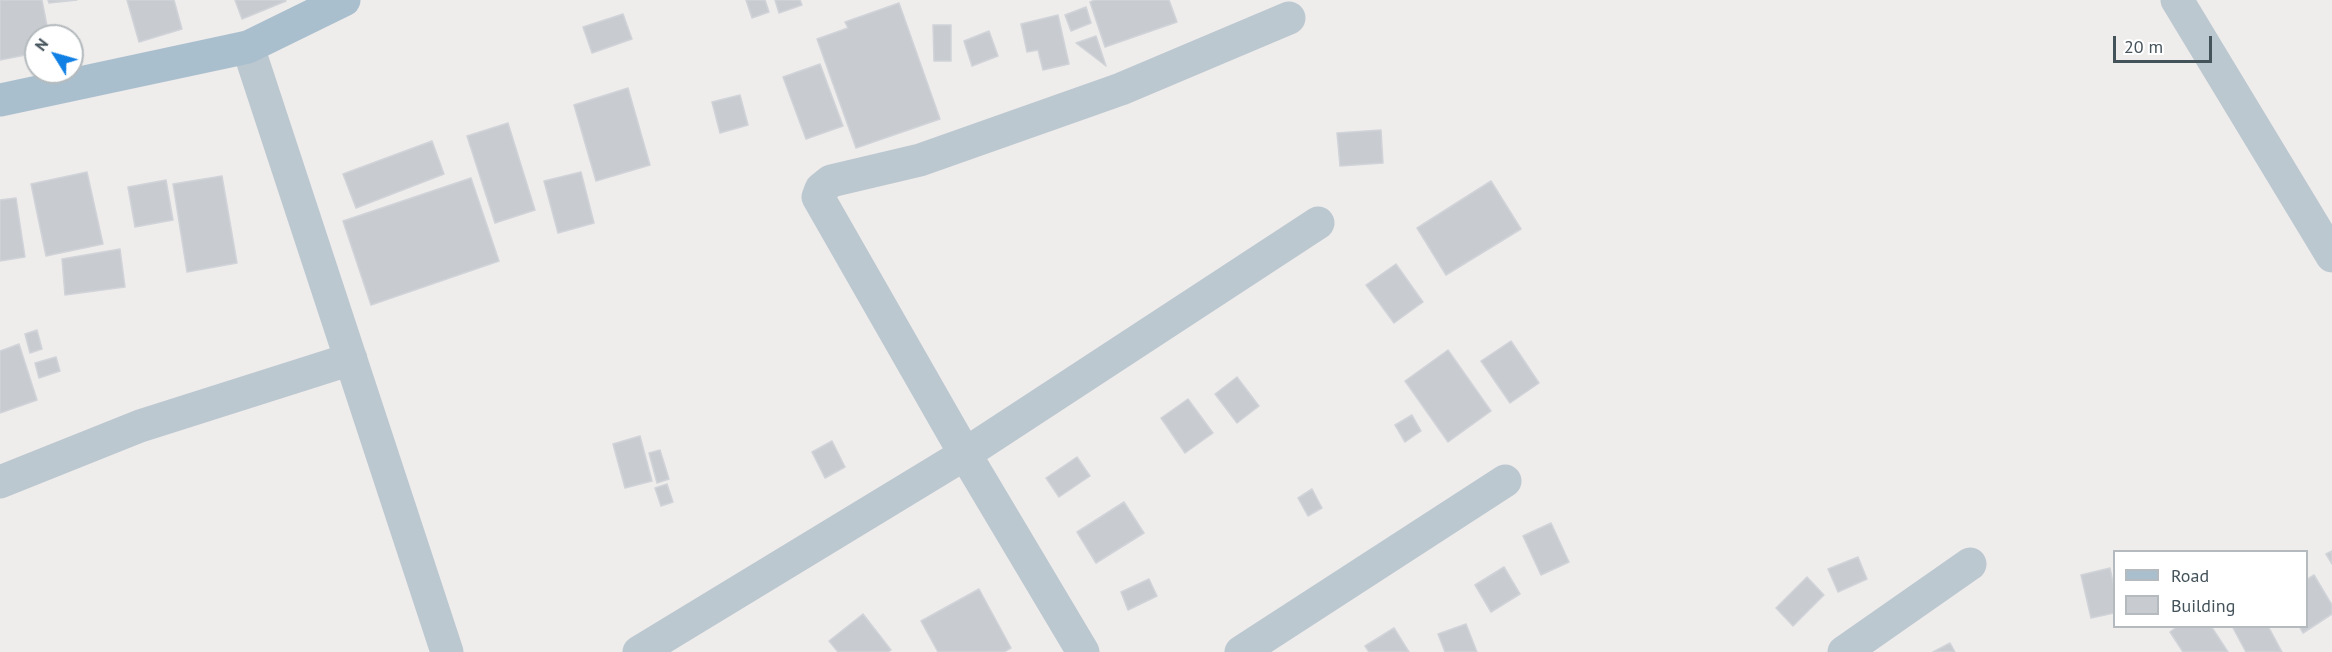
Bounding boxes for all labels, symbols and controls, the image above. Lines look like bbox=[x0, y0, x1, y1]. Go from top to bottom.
north arrow bbox=[24, 24, 84, 84]
scale bar bbox=[2116, 24, 2215, 62]
text: N bbox=[30, 34, 52, 55]
text: 20 m bbox=[2124, 35, 2163, 58]
legend bbox=[2113, 550, 2308, 628]
text: Road bbox=[2171, 564, 2209, 587]
text: Building bbox=[2171, 594, 2235, 617]

